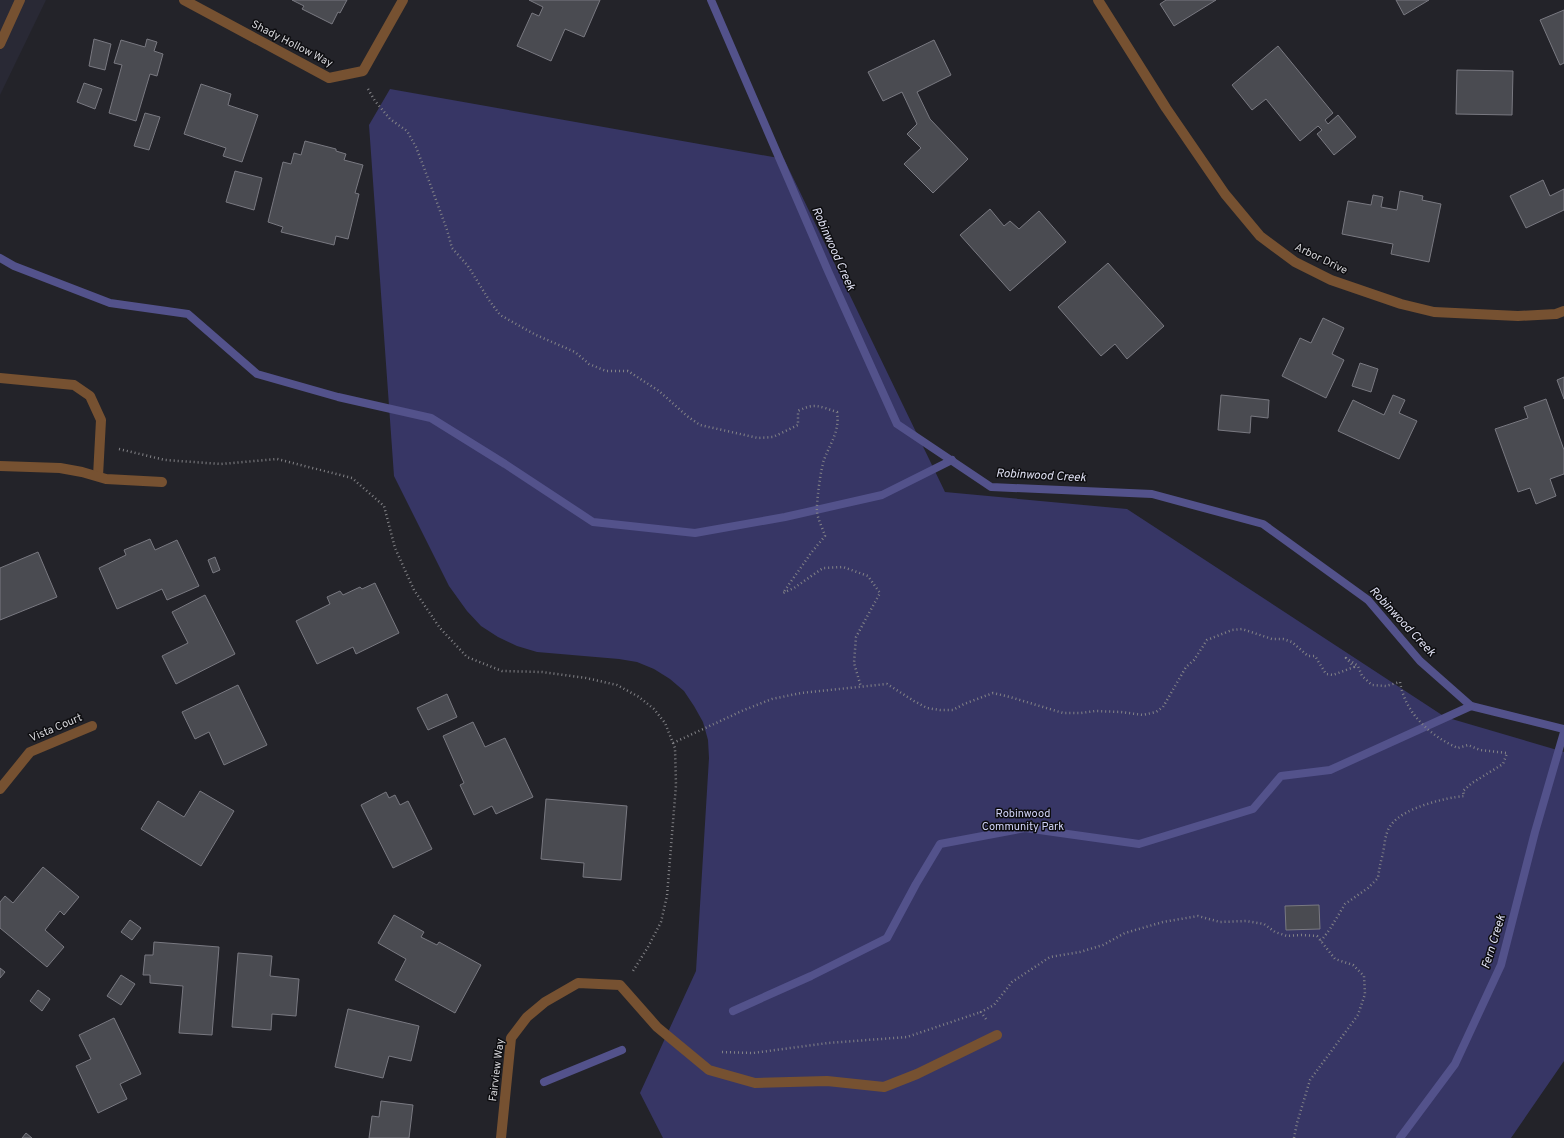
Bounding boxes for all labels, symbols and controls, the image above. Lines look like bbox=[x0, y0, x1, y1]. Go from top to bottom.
street label: Shady Hollow Way bbox=[249, 17, 335, 71]
water label: Robinwood Creek bbox=[807, 205, 859, 294]
street label: Arbor Drive bbox=[1292, 240, 1350, 278]
water label: Robinwood Creek bbox=[996, 466, 1087, 486]
water label: Robinwood Creek bbox=[1365, 584, 1439, 661]
street label: Vista Court bbox=[28, 711, 84, 745]
park label: Robinwood Community Park bbox=[982, 807, 1064, 834]
water label: Fern Creek bbox=[1478, 912, 1510, 971]
street label: Fairview Way bbox=[486, 1038, 508, 1102]

